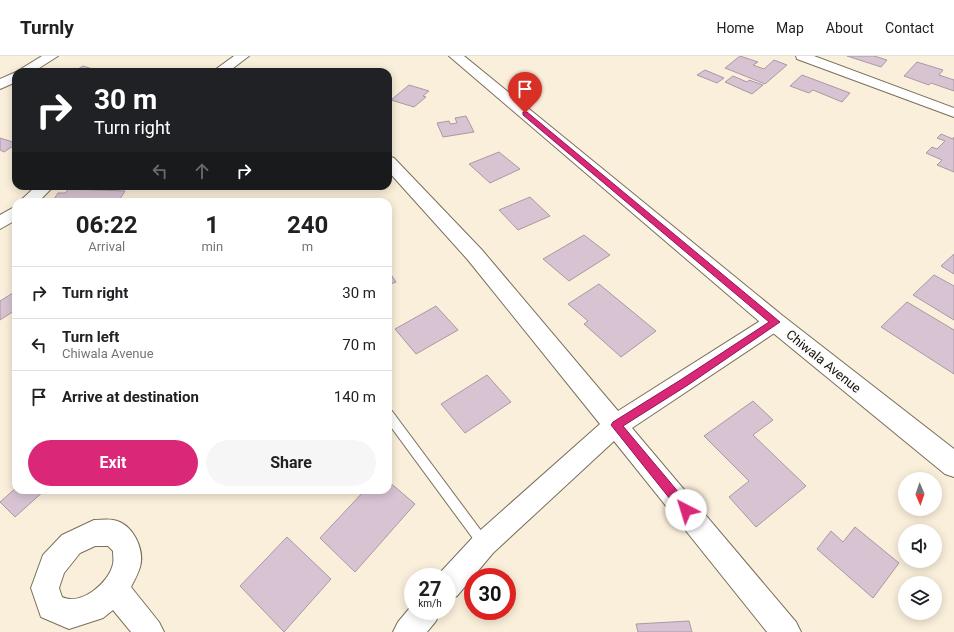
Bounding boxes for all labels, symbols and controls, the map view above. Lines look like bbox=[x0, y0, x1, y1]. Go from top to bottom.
text: Turnly bbox=[20, 16, 74, 39]
text: Home bbox=[716, 20, 754, 36]
text: Map bbox=[776, 20, 804, 36]
text: About bbox=[826, 20, 863, 36]
text: Contact bbox=[885, 20, 934, 36]
pin bbox=[508, 72, 542, 113]
icon: arrive bbox=[514, 78, 536, 100]
text: 30 m bbox=[94, 83, 157, 116]
icon: right bbox=[28, 84, 80, 136]
text: Turn right bbox=[94, 117, 171, 138]
icon: left bbox=[149, 160, 171, 182]
icon: ahead bbox=[191, 160, 213, 182]
icon: right bbox=[233, 160, 255, 182]
text: 06:22 bbox=[76, 211, 138, 239]
text: 1 bbox=[205, 211, 219, 239]
text: 240 bbox=[287, 211, 328, 239]
text: Arrival bbox=[88, 239, 125, 254]
text: min bbox=[201, 239, 223, 254]
text: m bbox=[302, 239, 313, 254]
icon: right bbox=[28, 282, 50, 304]
text: Turn right bbox=[62, 284, 128, 302]
text: 30 m bbox=[342, 284, 376, 302]
street label: Chiwala Avenue bbox=[783, 327, 864, 396]
text: Turn left bbox=[62, 328, 119, 346]
icon: left bbox=[28, 334, 50, 356]
text: 70 m bbox=[342, 336, 376, 354]
text: Chiwala Avenue bbox=[62, 346, 154, 361]
icon: arrive bbox=[28, 386, 50, 408]
text: Arrive at destination bbox=[62, 388, 199, 406]
text: 140 m bbox=[334, 388, 376, 406]
button: Exit bbox=[28, 440, 198, 486]
button: Share bbox=[206, 440, 376, 486]
north arrow bbox=[898, 472, 942, 516]
map controls bbox=[898, 472, 942, 620]
position arrow bbox=[665, 489, 707, 531]
button: sound bbox=[898, 524, 942, 568]
speed limit sign: 30 bbox=[464, 568, 516, 620]
button: layers bbox=[898, 576, 942, 620]
text: 27 bbox=[419, 577, 441, 601]
text: km/h bbox=[418, 598, 442, 609]

